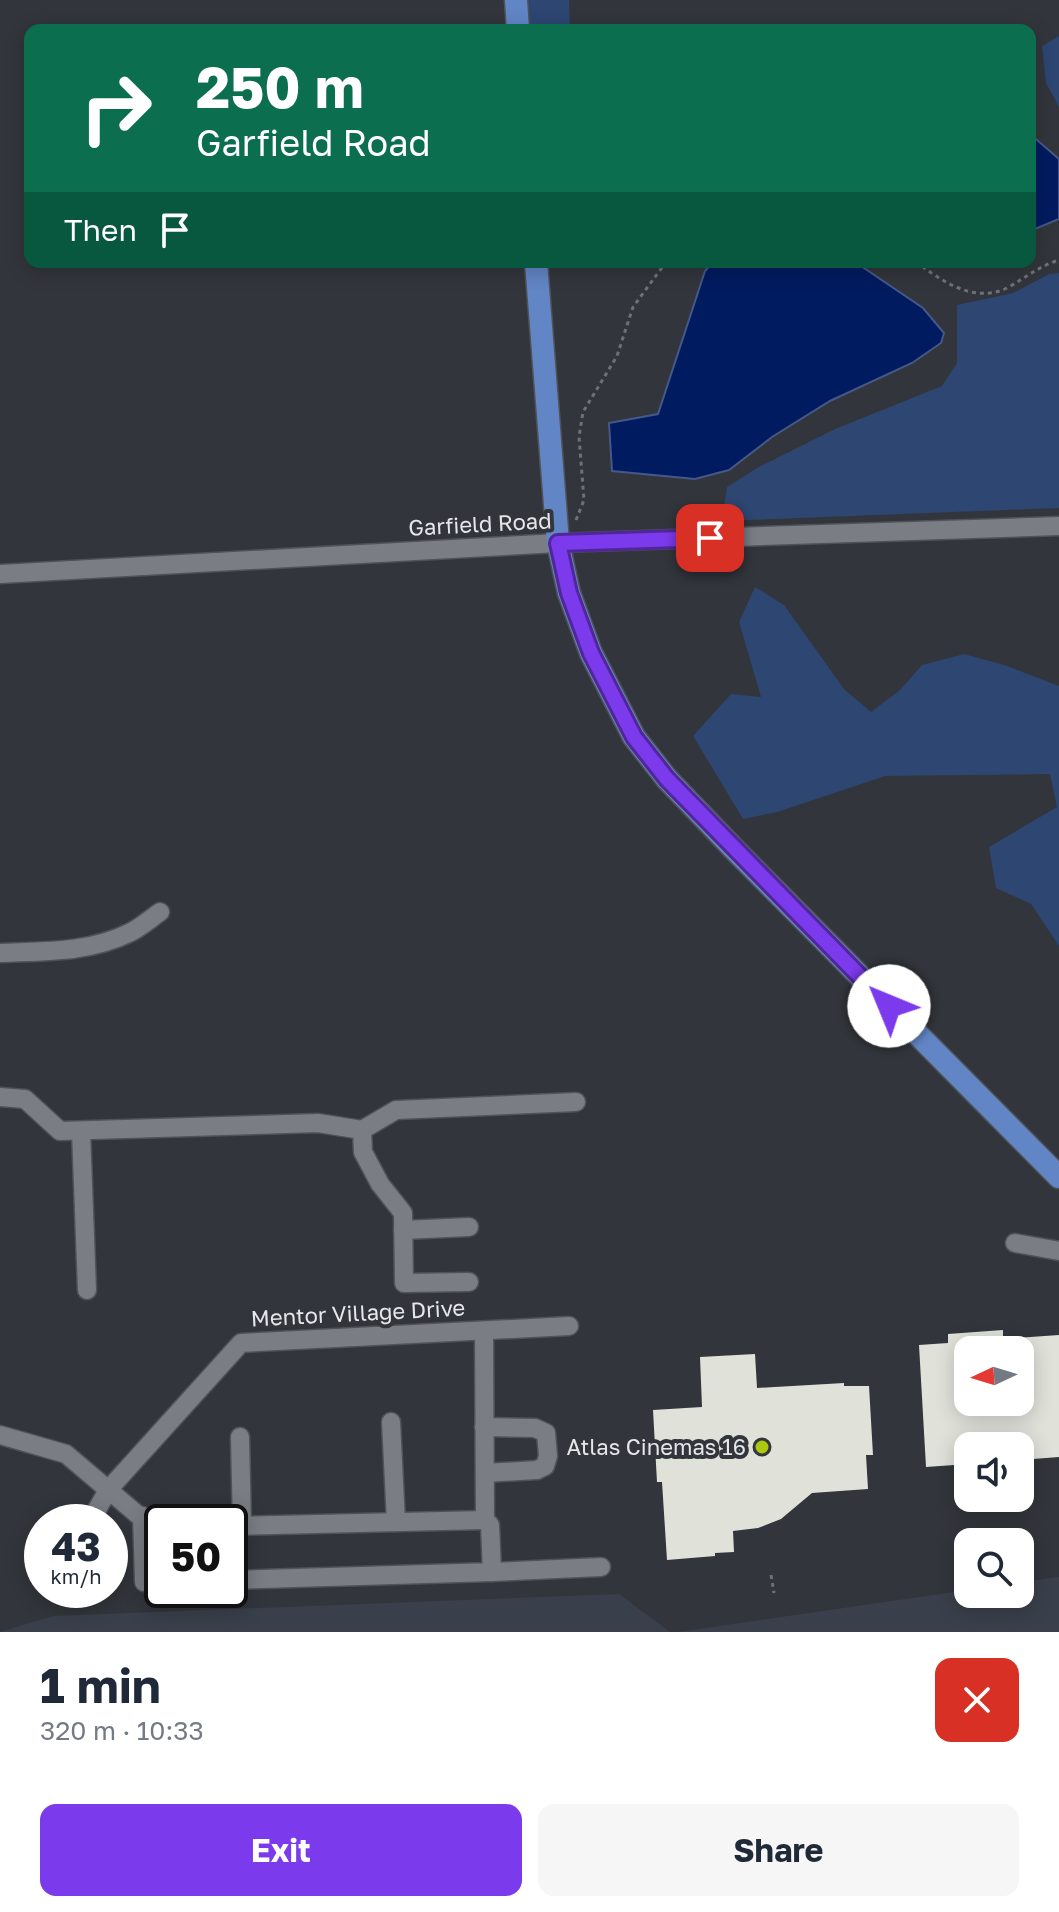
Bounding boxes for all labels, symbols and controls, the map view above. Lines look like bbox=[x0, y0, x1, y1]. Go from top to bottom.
text: 250 m bbox=[196, 53, 364, 120]
icon: right bbox=[64, 56, 168, 160]
text: Garfield Road bbox=[196, 121, 431, 164]
icon: arrive bbox=[153, 208, 197, 252]
text: Then bbox=[64, 212, 137, 248]
pin bbox=[676, 504, 744, 572]
street label: Garfield Road bbox=[408, 506, 552, 541]
icon: arrive bbox=[688, 516, 732, 560]
position arrow bbox=[847, 964, 931, 1048]
street label: Mentor Village Drive bbox=[250, 1293, 466, 1332]
north arrow bbox=[954, 1336, 1034, 1416]
map controls bbox=[954, 1336, 1034, 1608]
button: sound bbox=[954, 1432, 1034, 1512]
place label: Atlas Cinemas 16 bbox=[567, 1433, 746, 1460]
marker: Atlas Cinemas 16 bbox=[753, 1438, 771, 1456]
speed limit sign: 50 bbox=[144, 1504, 248, 1608]
text: 43 bbox=[51, 1522, 101, 1570]
button: search bbox=[954, 1528, 1034, 1608]
text: km/h bbox=[51, 1564, 101, 1588]
text: 1 min bbox=[40, 1656, 161, 1714]
button: close bbox=[935, 1658, 1019, 1742]
text: 320 m · 10:33 bbox=[40, 1715, 204, 1746]
button: Exit bbox=[40, 1804, 522, 1896]
button: Share bbox=[538, 1804, 1019, 1896]

